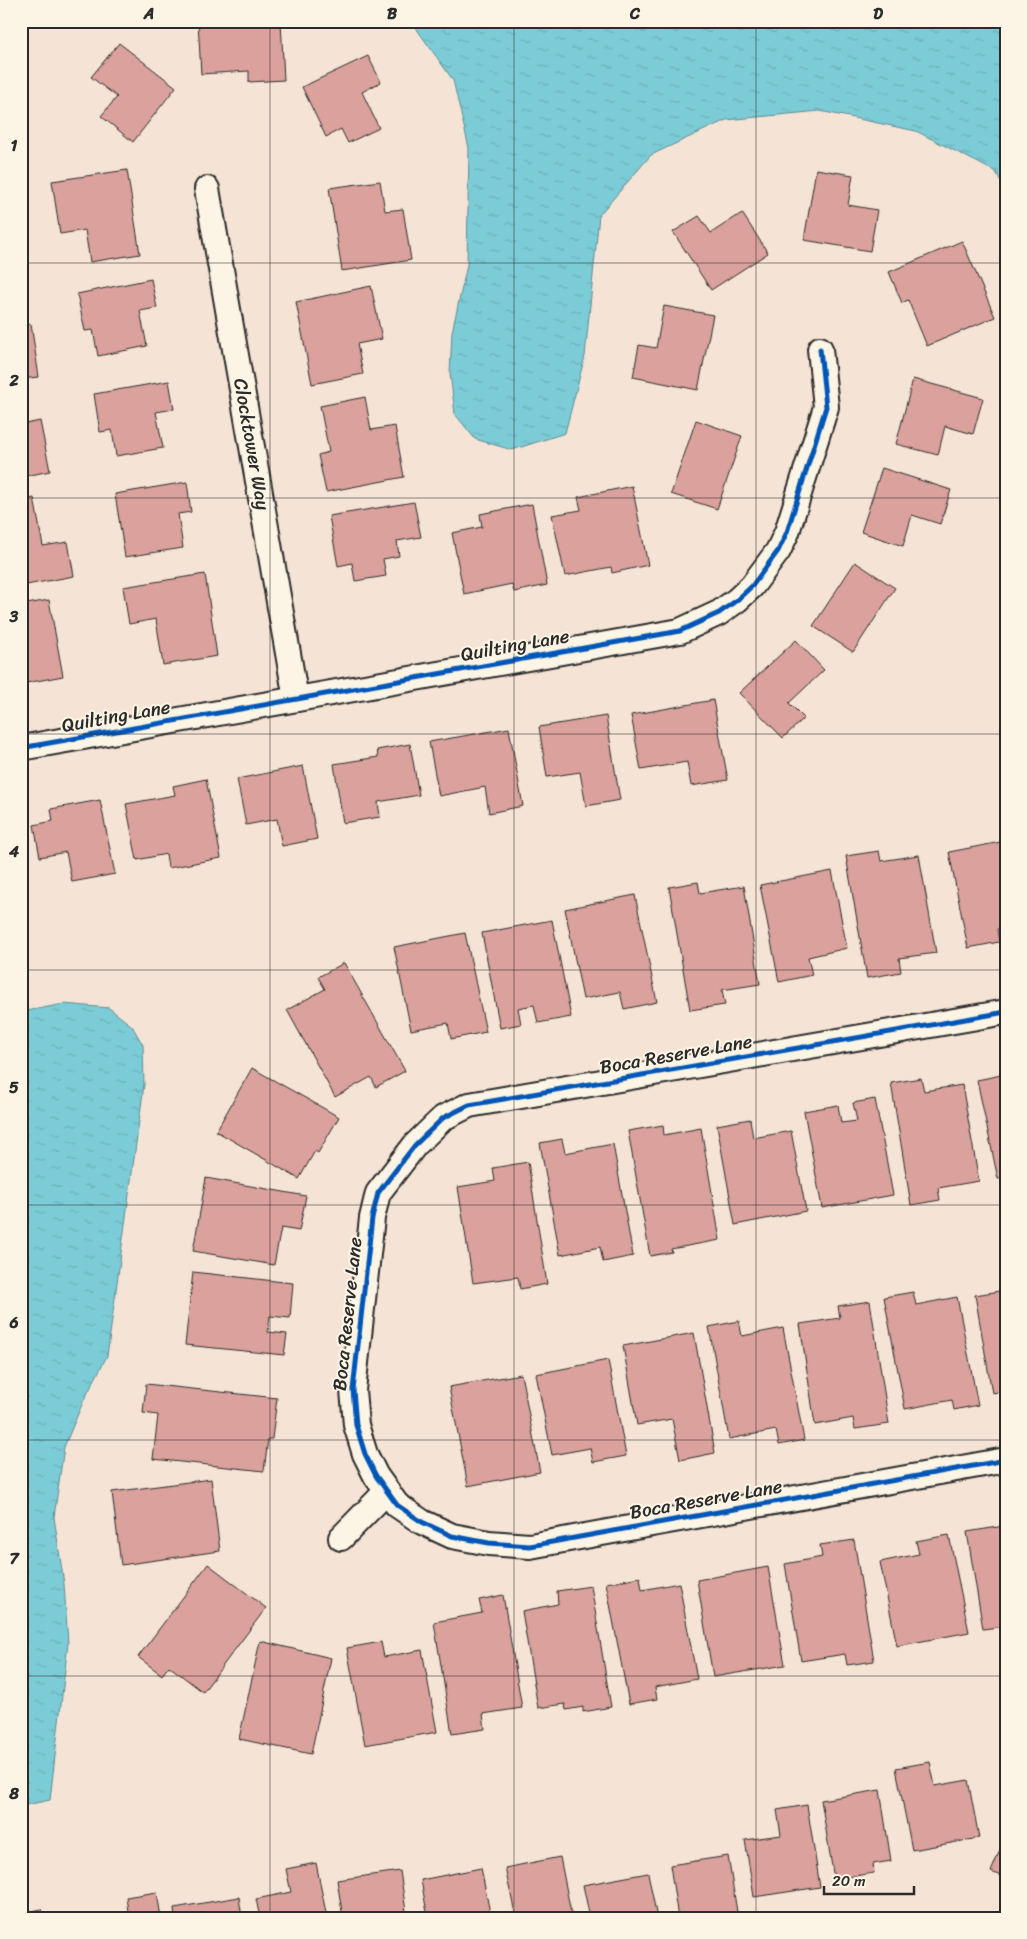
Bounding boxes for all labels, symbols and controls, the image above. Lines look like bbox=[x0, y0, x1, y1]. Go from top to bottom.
text: A bbox=[143, 0, 154, 28]
text: B bbox=[387, 0, 398, 28]
text: C bbox=[629, 0, 641, 28]
text: D bbox=[873, 0, 883, 28]
text: 1 bbox=[11, 131, 18, 160]
text: 2 bbox=[8, 366, 19, 395]
street label: Clocktower Way bbox=[224, 375, 280, 513]
text: 3 bbox=[9, 602, 19, 631]
street label: Quilting Lane bbox=[458, 619, 572, 671]
street label: Quilting Lane bbox=[59, 690, 173, 742]
text: 4 bbox=[8, 837, 19, 866]
street label: Boca Reserve Lane bbox=[597, 1024, 755, 1084]
text: 5 bbox=[9, 1073, 19, 1102]
street label: Boca Reserve Lane bbox=[323, 1235, 372, 1393]
text: 6 bbox=[8, 1308, 19, 1337]
street label: Boca Reserve Lane bbox=[627, 1469, 785, 1529]
text: 7 bbox=[9, 1544, 20, 1573]
text: 8 bbox=[8, 1779, 19, 1808]
scale bar bbox=[824, 1864, 914, 1896]
text: 20 m bbox=[832, 1868, 866, 1894]

